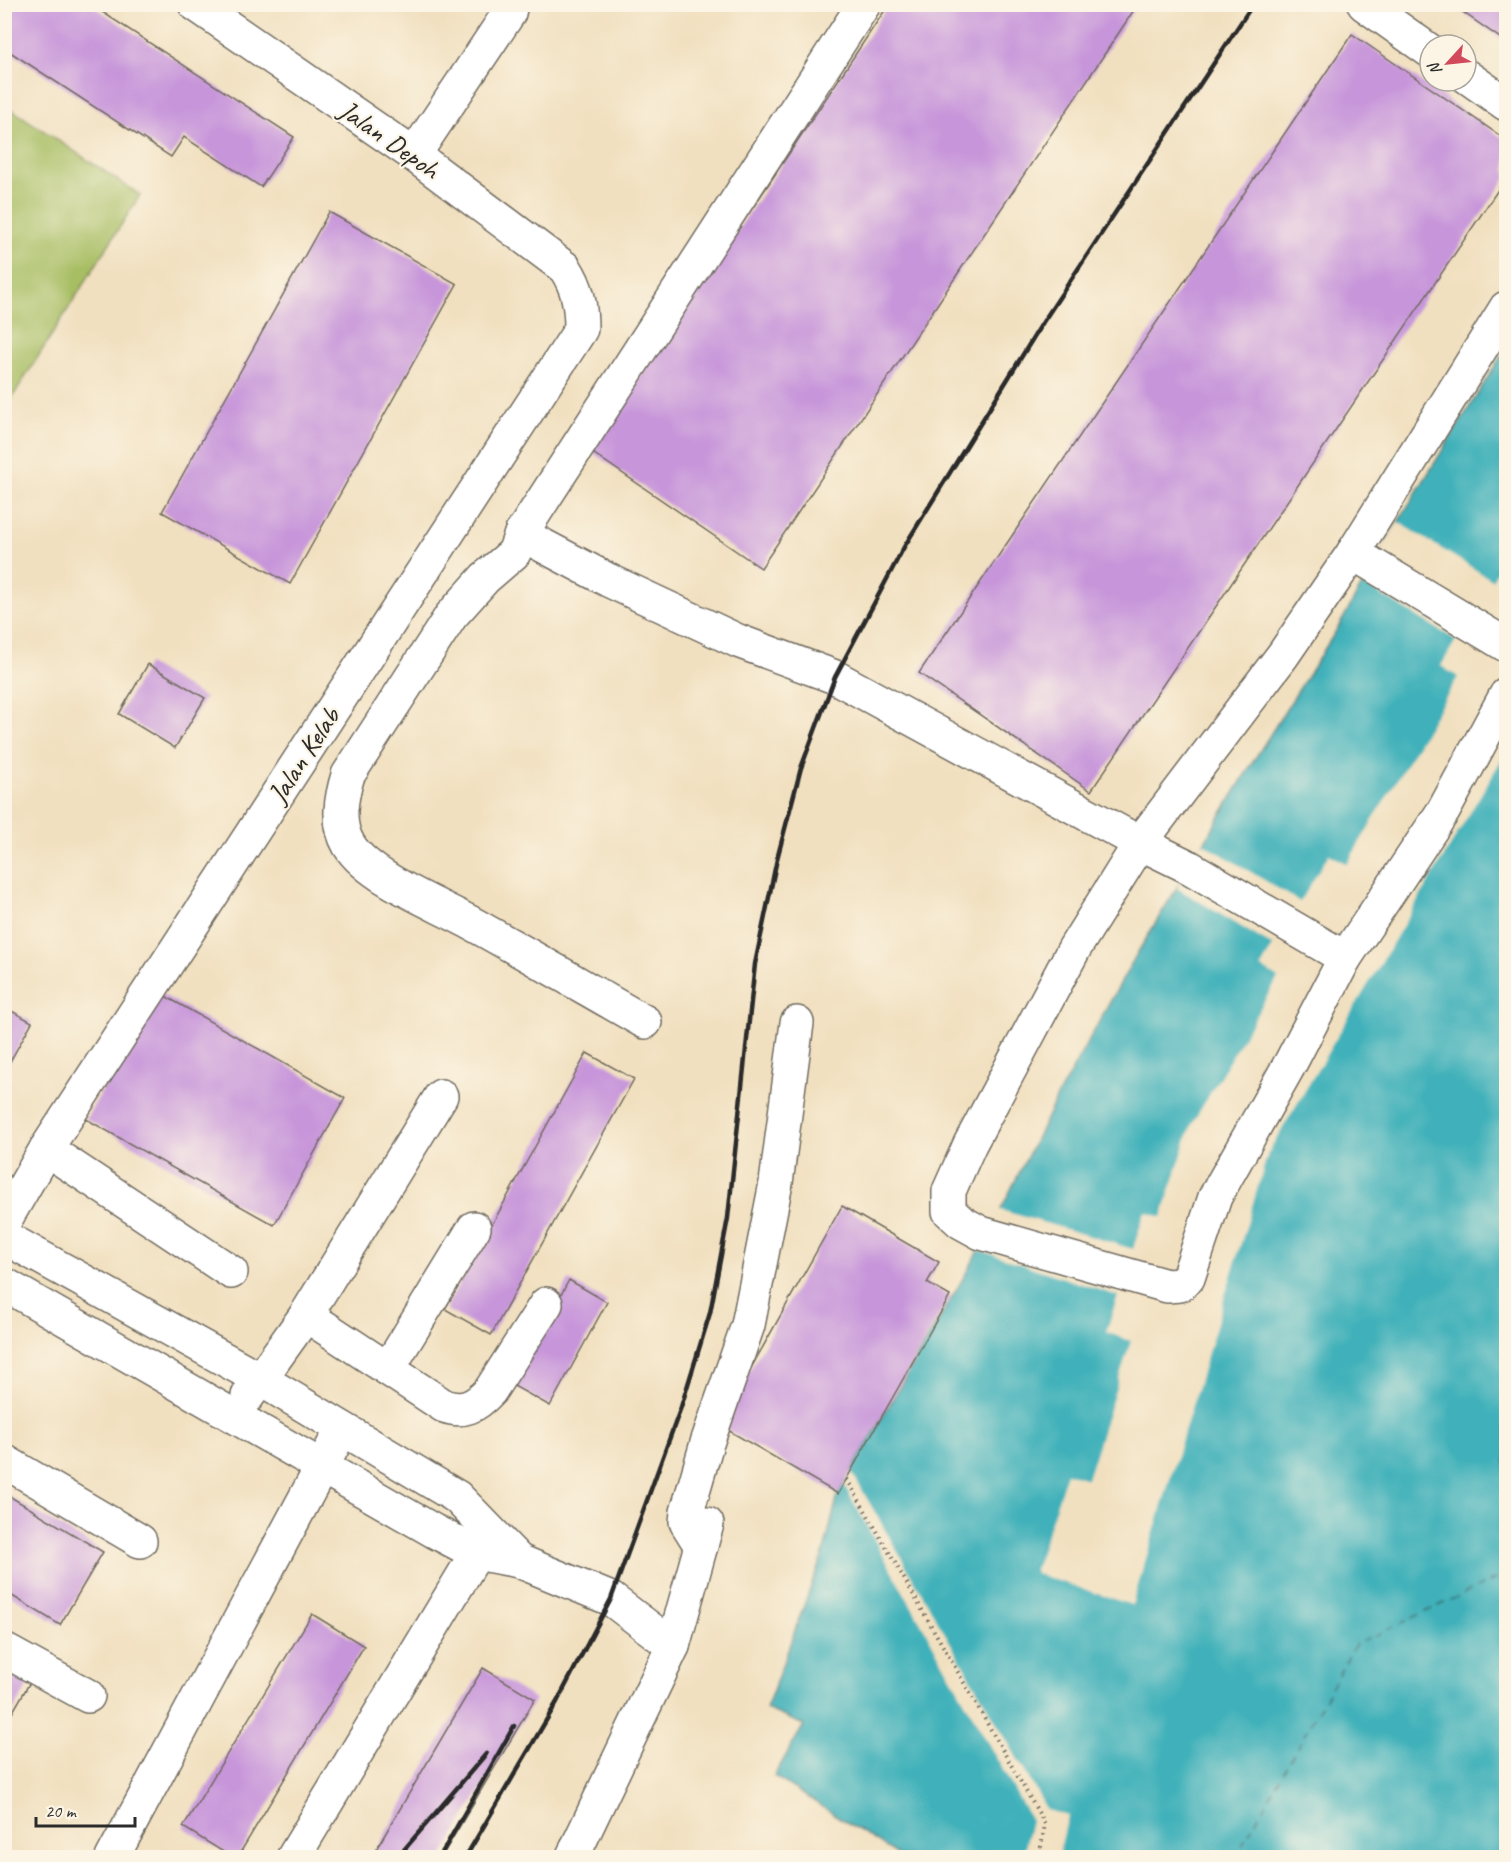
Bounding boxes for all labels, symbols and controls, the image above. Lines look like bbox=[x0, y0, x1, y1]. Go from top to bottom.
north arrow bbox=[1418, 33, 1478, 93]
text: N bbox=[1423, 58, 1447, 78]
street label: Jalan Depoh bbox=[331, 91, 448, 188]
street label: Jalan Kelab bbox=[258, 699, 348, 811]
scale bar bbox=[36, 1790, 135, 1828]
text: 20 m bbox=[45, 1800, 78, 1822]

